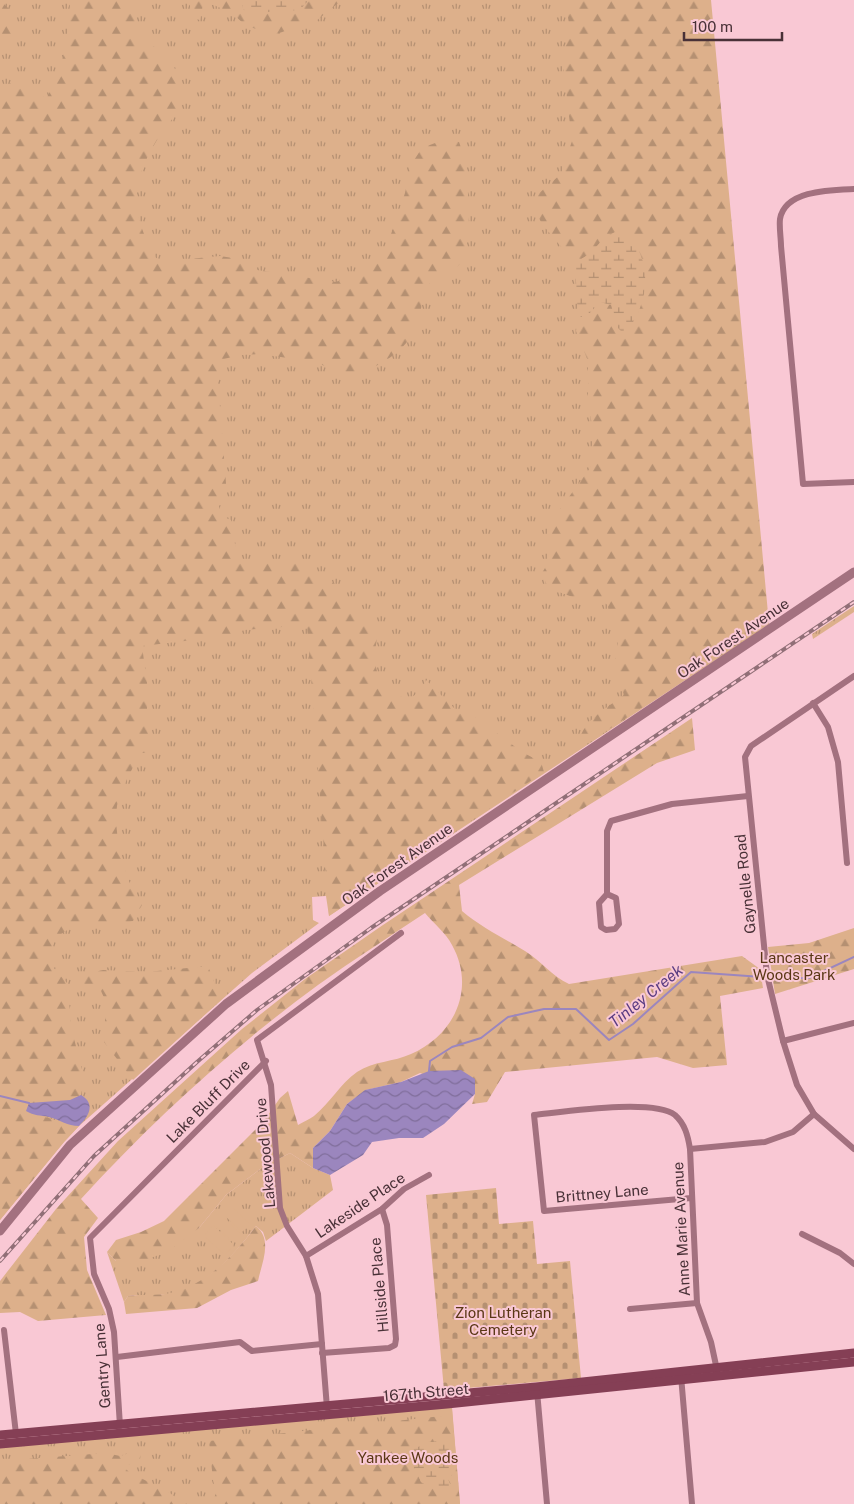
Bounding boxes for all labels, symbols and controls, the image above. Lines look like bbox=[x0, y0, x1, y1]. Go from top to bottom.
scale bar bbox=[684, 10, 782, 42]
text: 100 m bbox=[692, 18, 733, 35]
street label: Oak Forest Avenue bbox=[674, 594, 792, 682]
street label: Oak Forest Avenue bbox=[338, 819, 456, 909]
street label: Gaynelle Road bbox=[731, 833, 759, 935]
park label: Lancaster Woods Park bbox=[753, 949, 835, 983]
water label: Tinley Creek bbox=[605, 960, 687, 1032]
street label: Lake Bluff Drive bbox=[163, 1056, 253, 1146]
street label: Lakewood Drive bbox=[252, 1097, 278, 1209]
street label: Anne Marie Avenue bbox=[669, 1161, 693, 1297]
street label: Lakeside Place bbox=[312, 1169, 408, 1241]
street label: Brittney Lane bbox=[555, 1180, 649, 1206]
street label: Hillside Place bbox=[366, 1237, 392, 1333]
park label: Zion Lutheran Cemetery bbox=[455, 1304, 551, 1338]
street label: Gentry Lane bbox=[91, 1323, 113, 1409]
street label: 167th Street bbox=[382, 1380, 470, 1404]
park label: Yankee Woods bbox=[358, 1449, 458, 1466]

